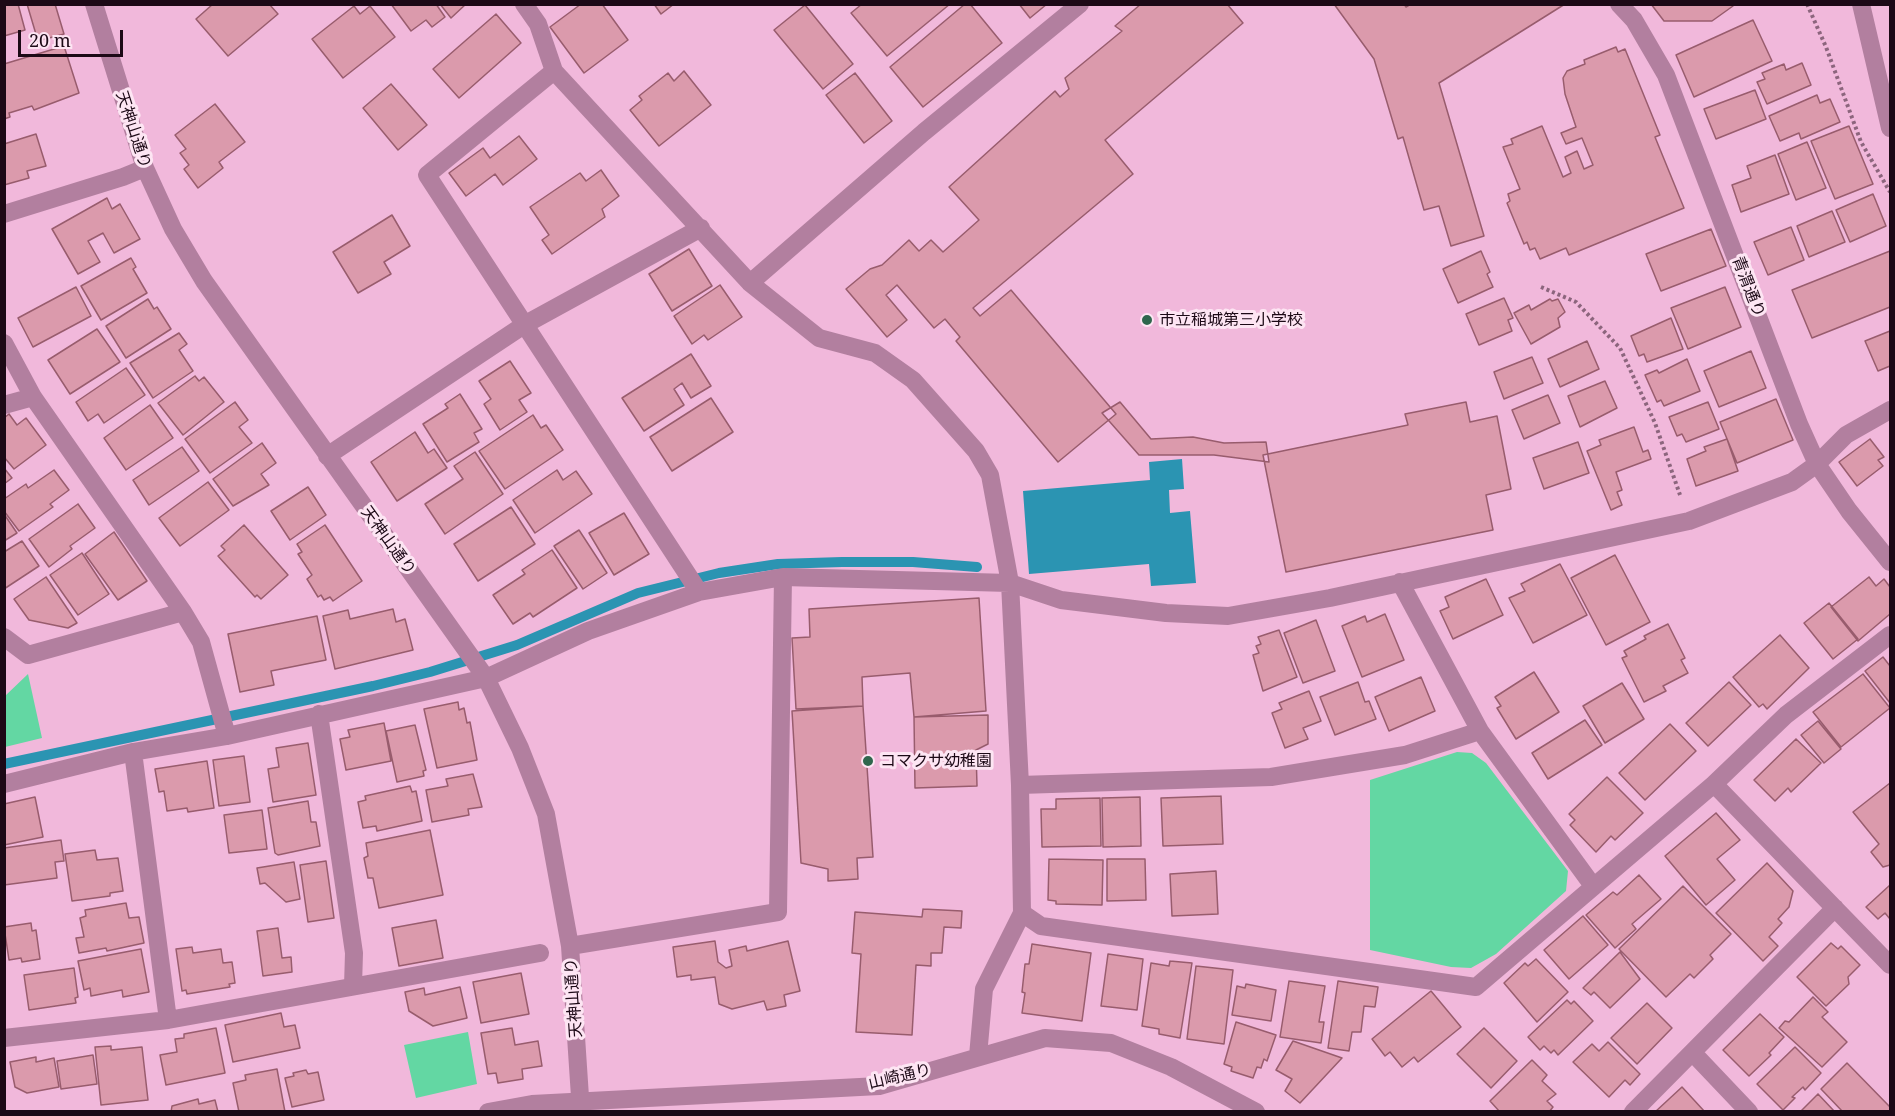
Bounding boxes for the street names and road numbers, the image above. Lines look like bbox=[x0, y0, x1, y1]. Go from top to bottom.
street label: 天神山通り bbox=[112, 89, 154, 171]
street label: 青渭通り bbox=[1728, 254, 1768, 320]
street label: 天神山通り bbox=[357, 503, 419, 579]
street label: 天神山通り bbox=[562, 957, 586, 1039]
street label: 山崎通り bbox=[867, 1060, 933, 1094]

